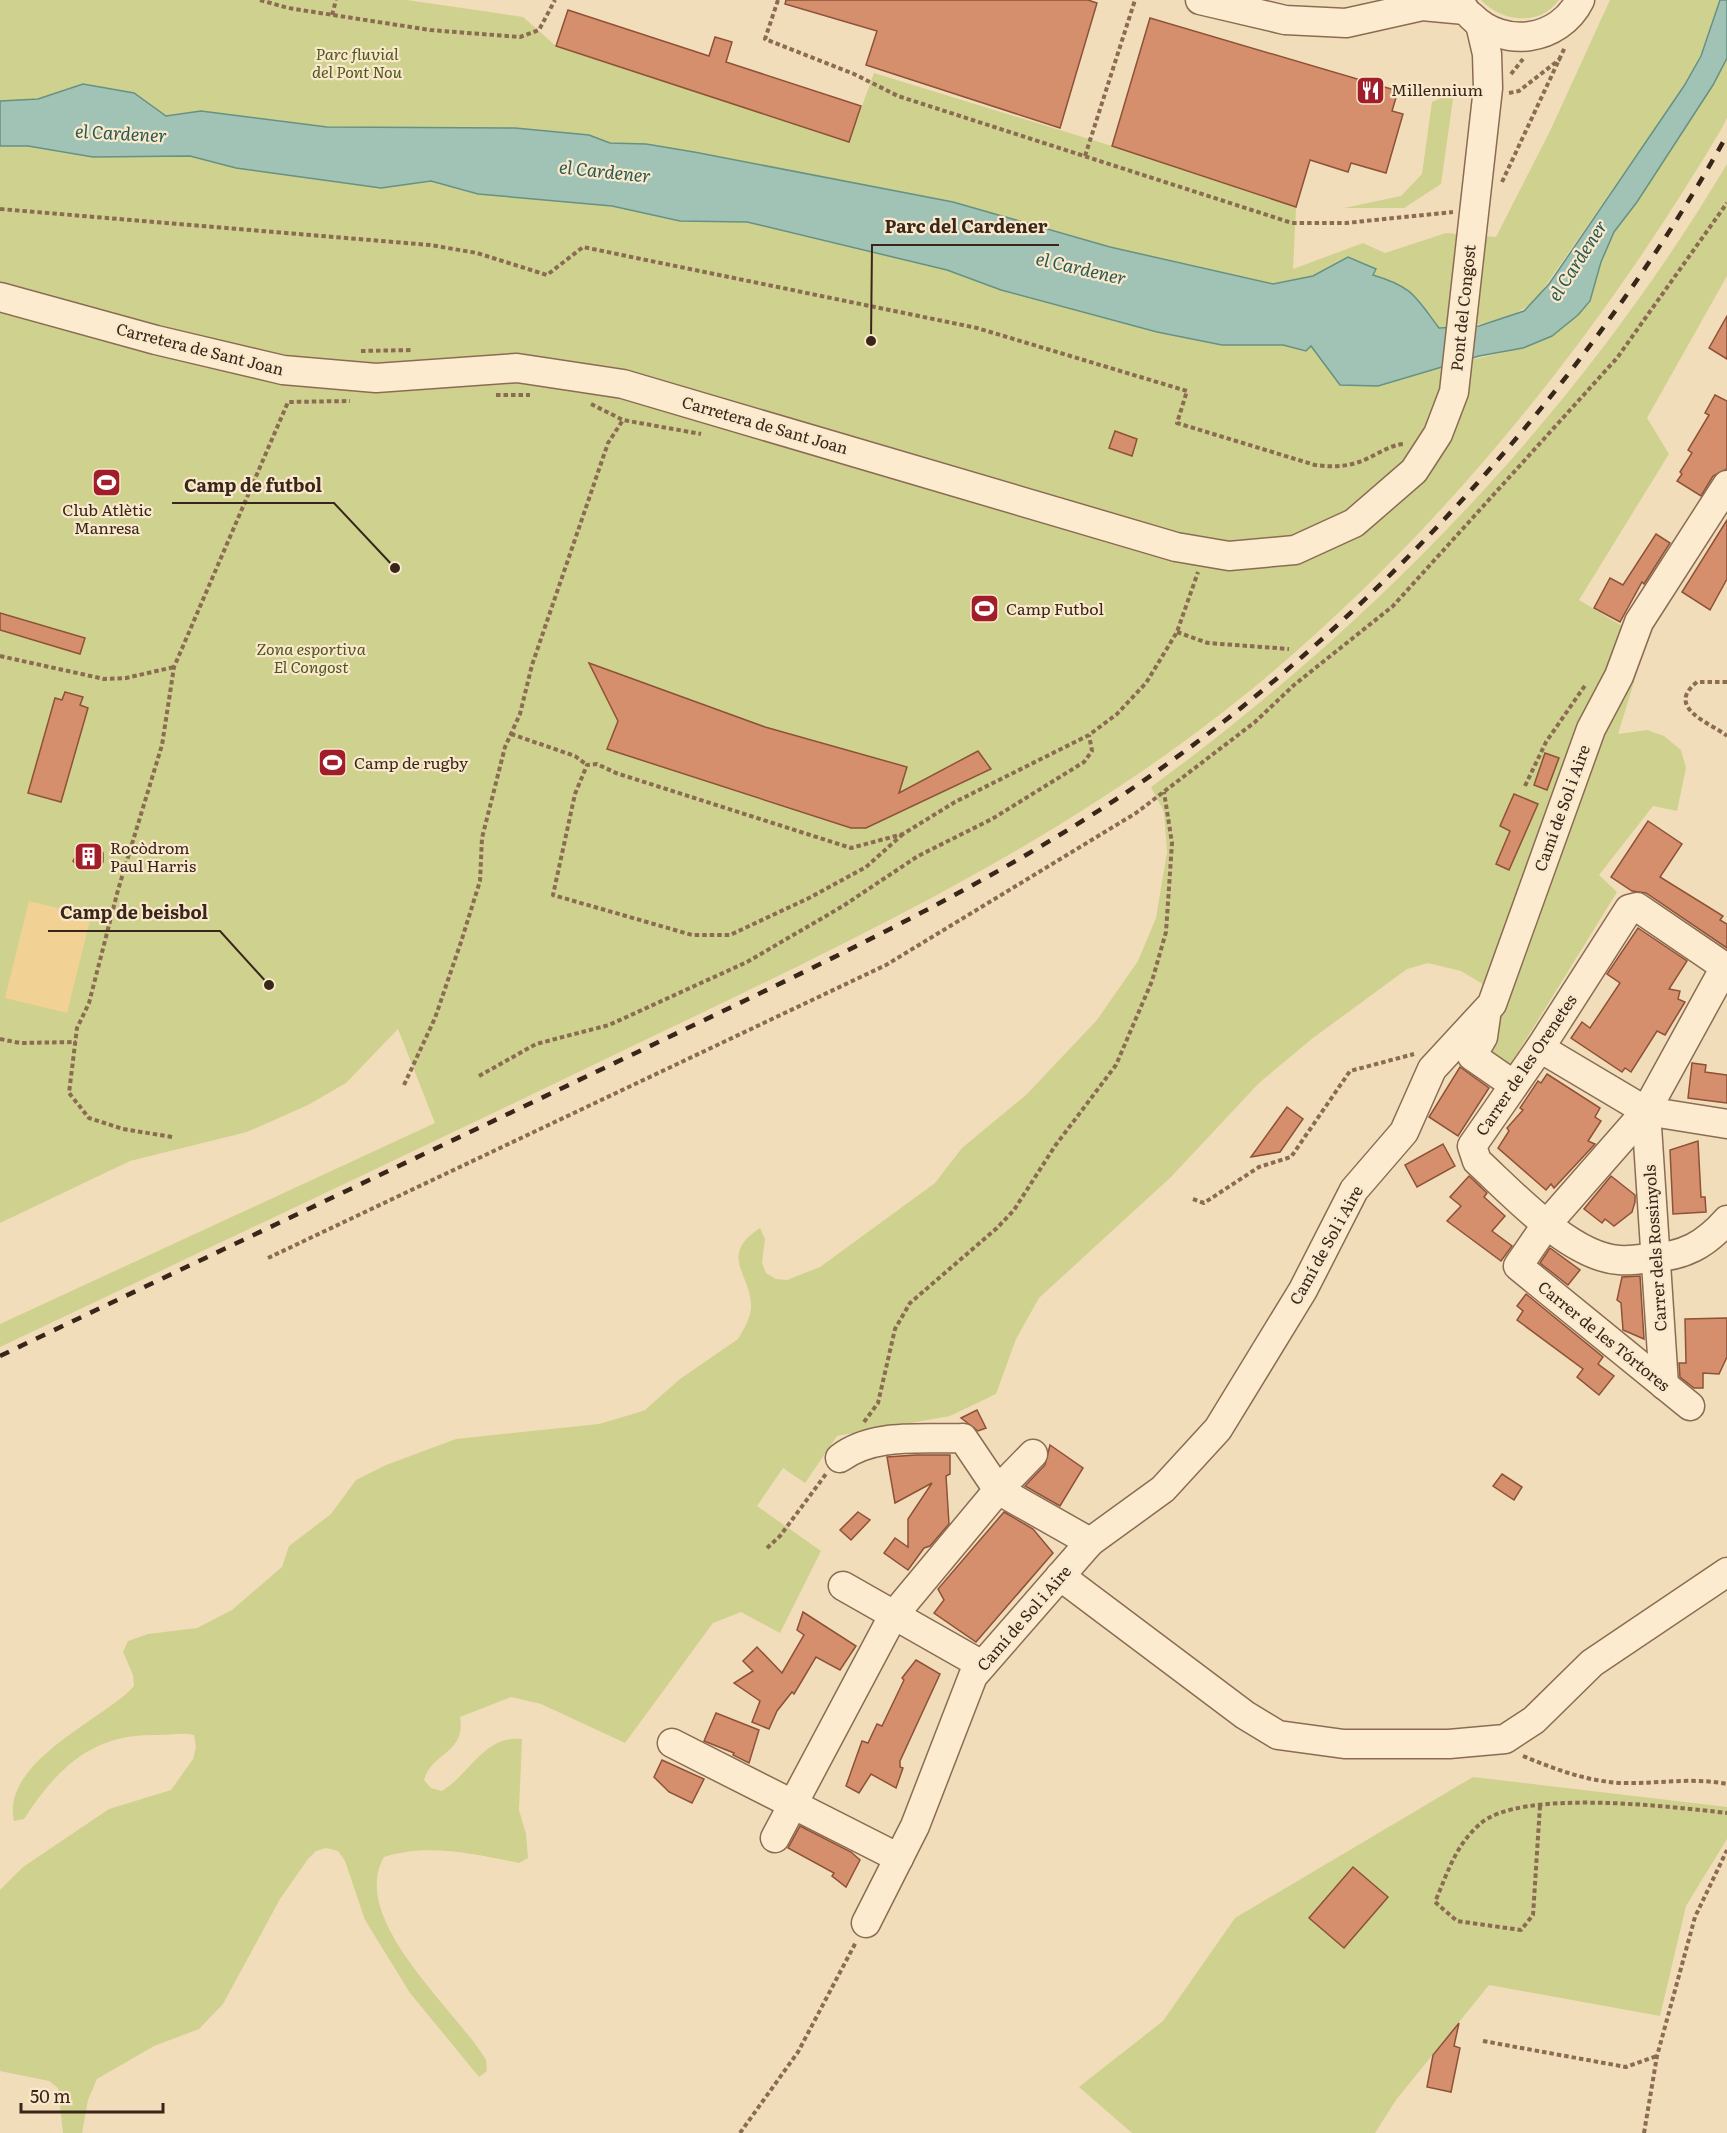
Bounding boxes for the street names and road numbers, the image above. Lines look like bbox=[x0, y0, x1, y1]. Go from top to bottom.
street label: Pont del Congost bbox=[1443, 243, 1481, 372]
street label: Carretera de Sant Joan bbox=[114, 316, 287, 381]
street label: Carretera de Sant Joan bbox=[679, 389, 852, 459]
street label: Camí de Sol i Aire bbox=[1527, 741, 1595, 874]
street label: Carrer de les Orenetes bbox=[1469, 989, 1582, 1140]
street label: Carrer dels Rossinyols bbox=[1636, 1164, 1672, 1332]
street label: Camí de Sol i Aire bbox=[1282, 1180, 1368, 1309]
street label: Carrer de les Tórtores bbox=[1533, 1274, 1676, 1396]
street label: Camí de Sol i Aire bbox=[970, 1559, 1076, 1676]

